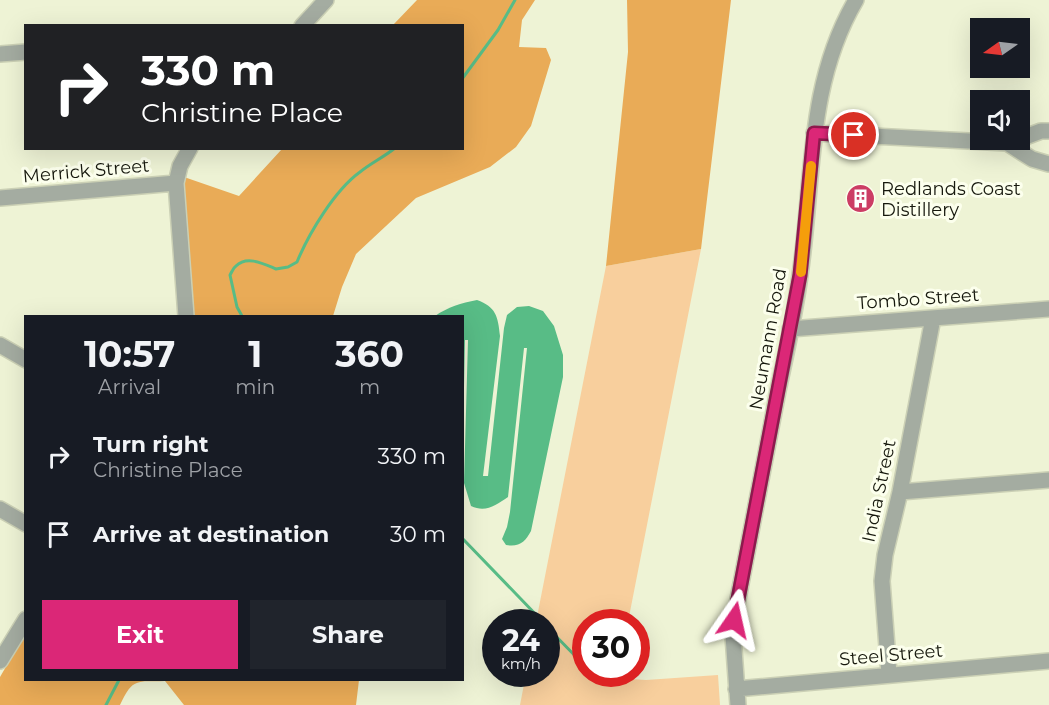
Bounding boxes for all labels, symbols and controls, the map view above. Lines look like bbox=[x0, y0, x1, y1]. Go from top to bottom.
north arrow bbox=[970, 18, 1030, 78]
map controls bbox=[970, 18, 1030, 150]
text: 330 m bbox=[141, 44, 275, 96]
icon: right bbox=[42, 48, 120, 126]
button: sound bbox=[970, 90, 1030, 150]
text: Christine Place bbox=[141, 96, 343, 129]
pin bbox=[828, 109, 879, 160]
icon: arrive bbox=[837, 118, 870, 151]
street label: Merrick Street bbox=[22, 155, 150, 187]
place label: Redlands Coast Distillery bbox=[881, 178, 1021, 221]
building icon: Redlands Coast Distillery bbox=[844, 183, 876, 215]
street label: Neumann Road bbox=[745, 266, 791, 412]
street label: Tombo Street bbox=[856, 284, 980, 314]
text: 10:57 bbox=[84, 332, 175, 376]
text: 1 bbox=[248, 332, 262, 376]
text: 360 bbox=[335, 332, 404, 376]
text: Arrival bbox=[98, 375, 161, 399]
text: min bbox=[235, 375, 275, 399]
text: m bbox=[359, 375, 380, 399]
text: Turn right bbox=[93, 431, 208, 458]
street label: India Street bbox=[857, 438, 901, 544]
icon: right bbox=[42, 440, 75, 473]
text: 330 m bbox=[378, 443, 446, 470]
text: Christine Place bbox=[93, 458, 243, 482]
icon: arrive bbox=[42, 518, 75, 551]
text: Arrive at destination bbox=[93, 521, 329, 548]
text: 30 m bbox=[390, 521, 446, 548]
position arrow bbox=[702, 588, 766, 652]
button: Exit bbox=[42, 600, 238, 669]
button: Share bbox=[250, 600, 446, 669]
speed limit sign: 30 bbox=[572, 609, 650, 687]
text: 24 bbox=[502, 622, 540, 659]
street label: Steel Street bbox=[838, 640, 944, 670]
text: km/h bbox=[501, 654, 541, 673]

